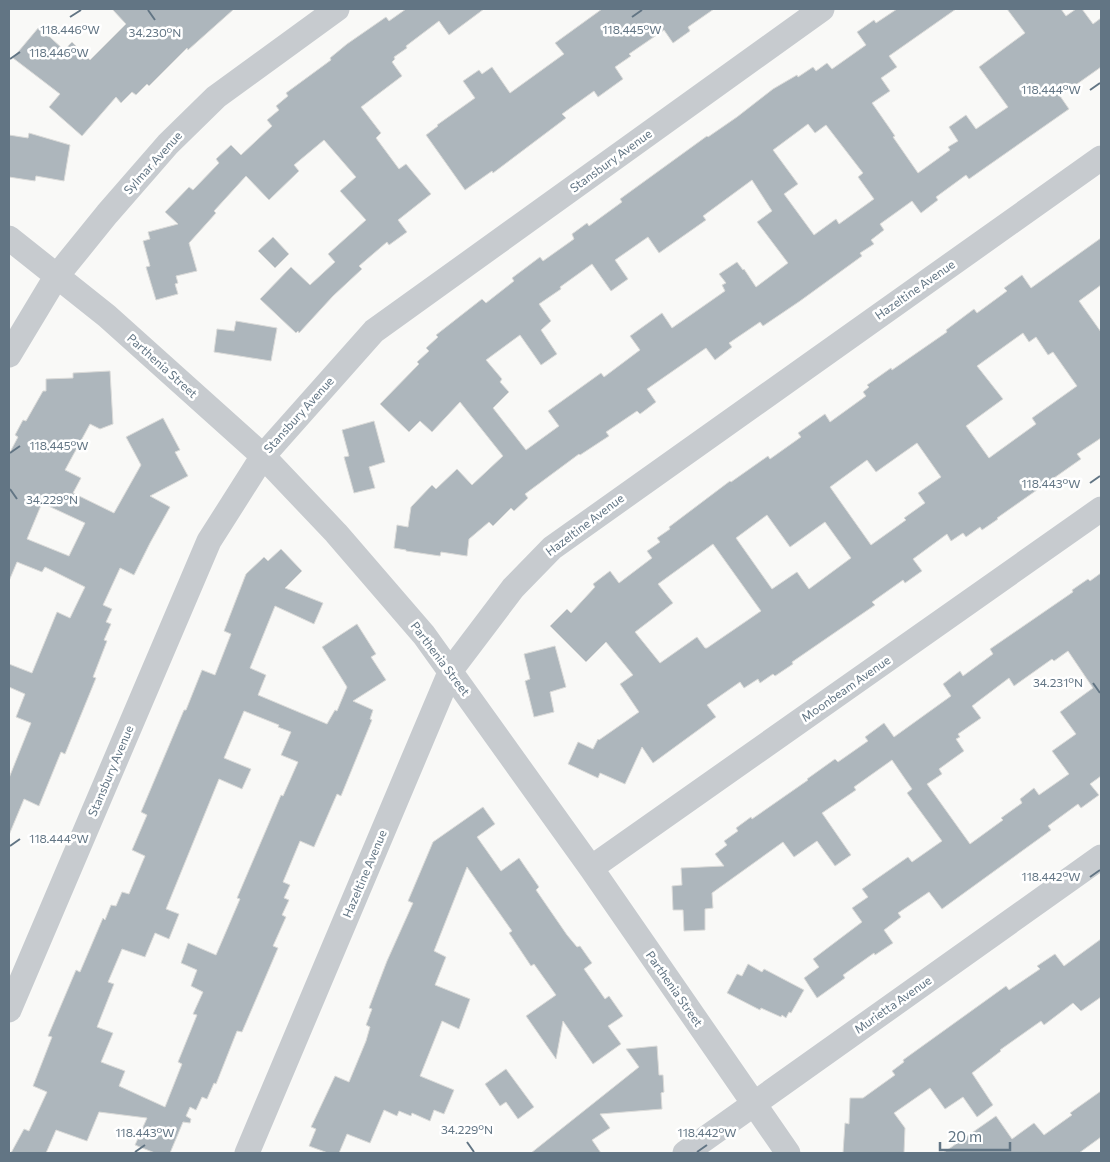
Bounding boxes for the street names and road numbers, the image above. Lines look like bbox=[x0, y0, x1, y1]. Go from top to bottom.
street label: Stansbury Avenue bbox=[567, 126, 654, 195]
street label: Sylmar Avenue bbox=[120, 128, 184, 197]
street label: Hazeltine Avenue bbox=[872, 256, 957, 322]
street label: Parthenia Street bbox=[125, 330, 201, 400]
street label: Stansbury Avenue bbox=[260, 373, 336, 455]
street label: Hazeltine Avenue bbox=[543, 490, 626, 558]
street label: Parthenia Street bbox=[408, 619, 473, 698]
street label: Moonbeam Avenue bbox=[798, 652, 893, 724]
street label: Stansbury Avenue bbox=[85, 723, 136, 818]
street label: Hazeltine Avenue bbox=[339, 828, 389, 920]
street label: Parthenia Street bbox=[644, 948, 706, 1029]
street label: Murietta Avenue bbox=[851, 972, 934, 1036]

